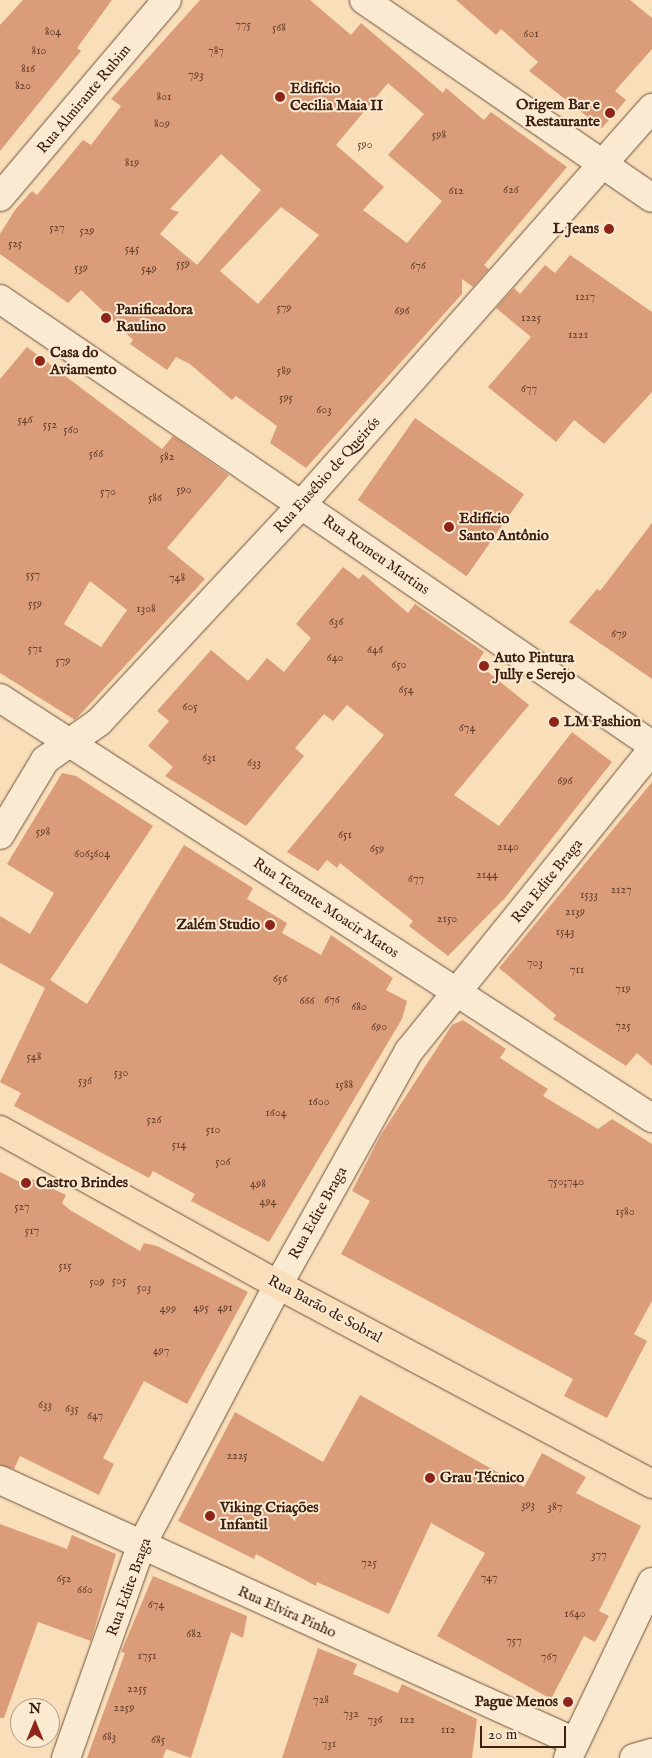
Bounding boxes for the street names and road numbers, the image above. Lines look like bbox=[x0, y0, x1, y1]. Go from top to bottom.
street label: Rua Almirante Rubim bbox=[33, 41, 135, 157]
street label: Rua Eusébio de Queirós bbox=[270, 413, 384, 537]
street label: Rua Romeu Martins bbox=[319, 511, 433, 599]
street label: Rua Edite Braga bbox=[508, 835, 586, 927]
street label: Rua Tenente Moacir Matos bbox=[250, 854, 402, 962]
street label: Rua Edite Braga bbox=[285, 1164, 351, 1262]
street label: Rua Barão de Sobral bbox=[265, 1271, 385, 1347]
street label: Rua Edite Braga bbox=[103, 1535, 155, 1639]
street label: Rua Elvira Pinho bbox=[235, 1582, 339, 1642]

